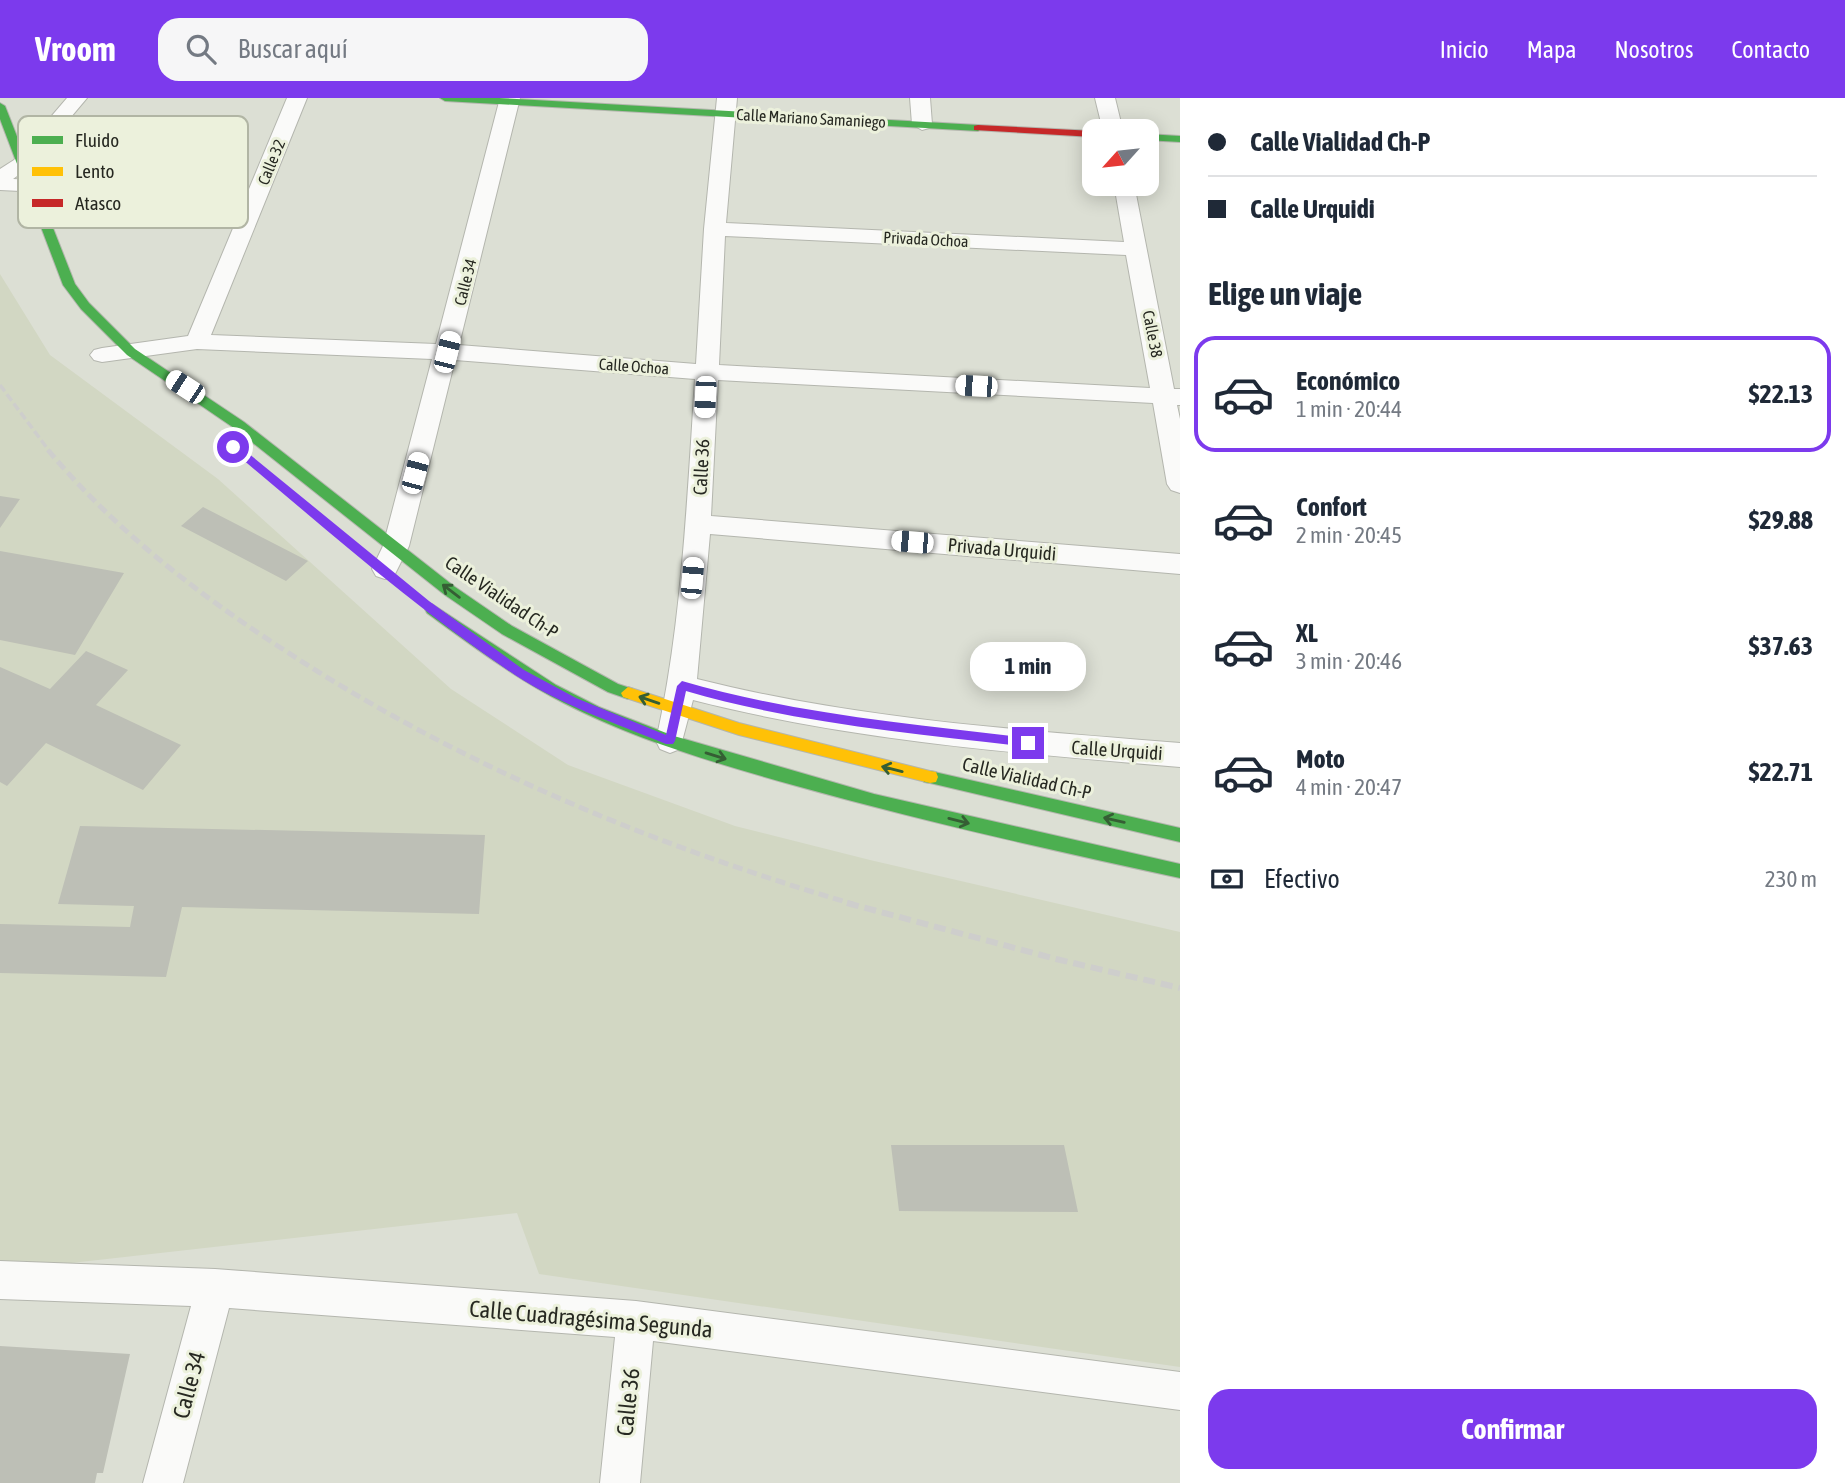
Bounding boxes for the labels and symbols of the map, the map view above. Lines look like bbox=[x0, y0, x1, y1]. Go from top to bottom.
street label: Calle Mariano Samaniego bbox=[736, 105, 886, 132]
legend bbox=[18, 116, 248, 228]
north arrow bbox=[1082, 119, 1158, 196]
text: Fluido bbox=[75, 129, 119, 151]
street label: Calle 32 bbox=[254, 137, 288, 187]
text: Lento bbox=[75, 160, 114, 182]
text: Atasco bbox=[75, 192, 121, 214]
street label: Privada Ochoa bbox=[883, 228, 969, 250]
street label: Calle 34 bbox=[451, 257, 479, 307]
street label: Calle 38 bbox=[1140, 309, 1166, 359]
car bbox=[432, 329, 463, 375]
street label: Calle Ochoa bbox=[598, 355, 670, 377]
car bbox=[162, 367, 209, 407]
car bbox=[955, 374, 998, 398]
car bbox=[694, 375, 717, 419]
route start bbox=[217, 431, 249, 463]
street label: Calle 36 bbox=[689, 438, 713, 496]
car bbox=[400, 450, 431, 496]
car bbox=[891, 530, 934, 554]
street label: Privada Urquidi bbox=[947, 533, 1057, 565]
street label: Calle Vialidad Ch-P bbox=[441, 551, 563, 643]
car bbox=[680, 556, 705, 600]
one-way arrow bbox=[442, 584, 461, 598]
callout: 1 min bbox=[970, 642, 1086, 690]
one-way arrow bbox=[639, 693, 661, 705]
route end bbox=[1012, 727, 1044, 759]
street label: Calle Urquidi bbox=[1071, 736, 1163, 764]
one-way arrow bbox=[705, 750, 727, 763]
street label: Calle Vialidad Ch-P bbox=[960, 752, 1094, 804]
one-way arrow bbox=[881, 762, 904, 775]
one-way arrow bbox=[1103, 813, 1125, 826]
one-way arrow bbox=[948, 815, 970, 828]
street label: Calle Cuadragésima Segunda bbox=[468, 1295, 714, 1343]
street label: Calle 34 bbox=[168, 1349, 210, 1421]
street label: Calle 36 bbox=[612, 1367, 644, 1437]

